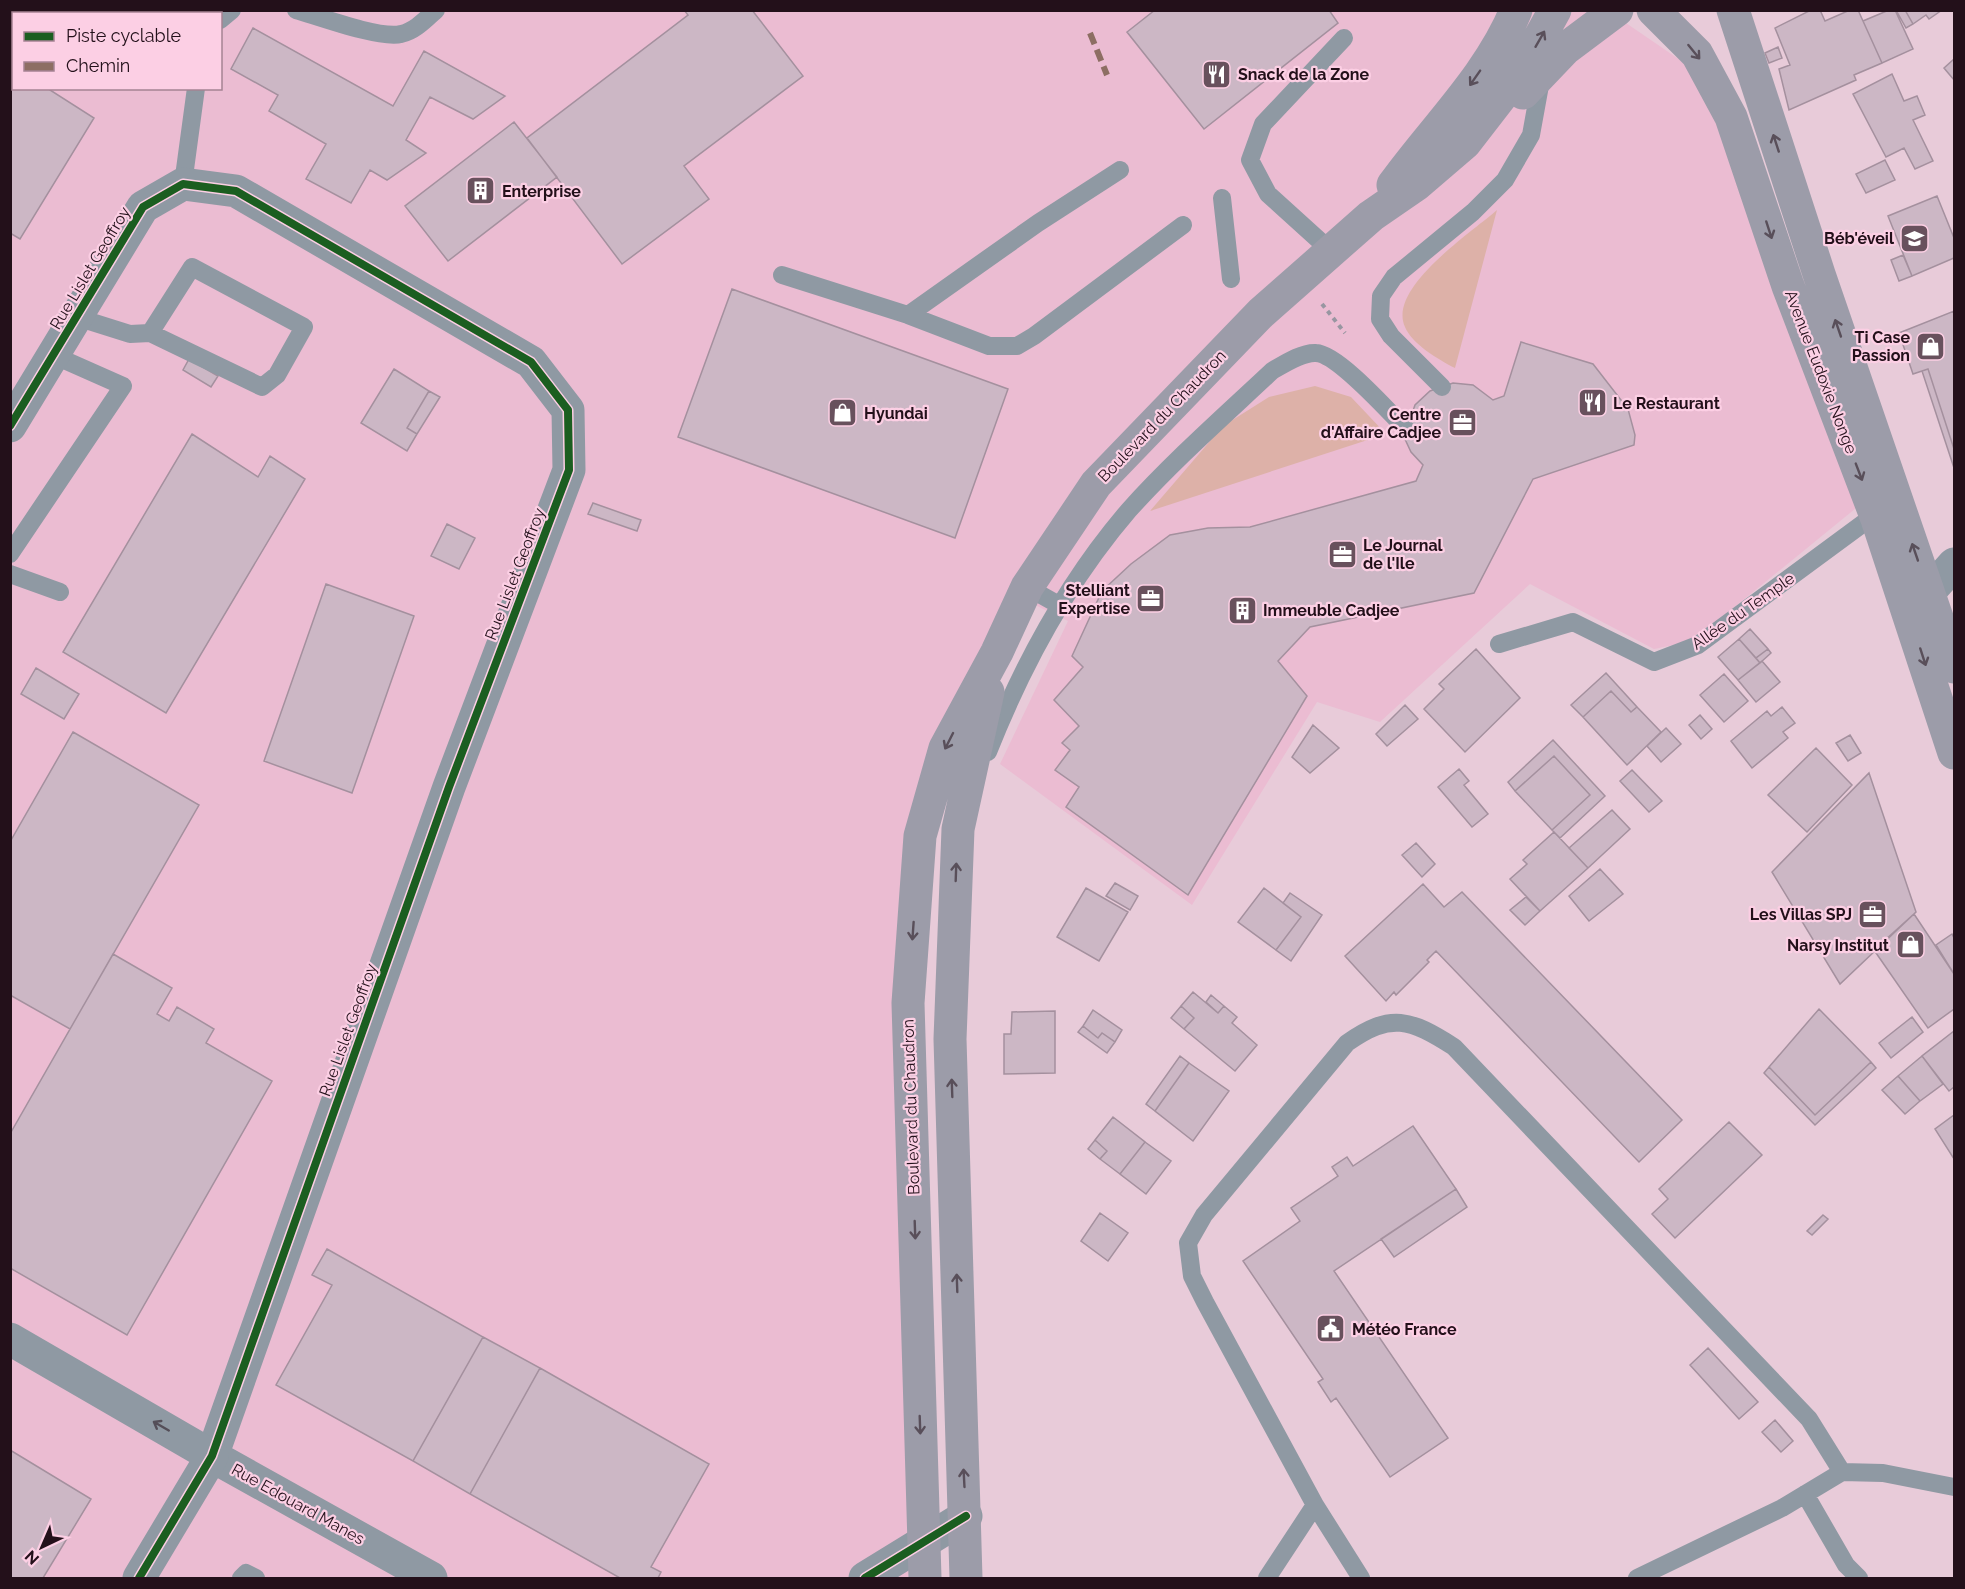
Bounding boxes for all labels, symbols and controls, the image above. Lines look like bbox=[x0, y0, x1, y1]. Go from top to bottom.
legend bbox=[12, 12, 222, 90]
text: Piste cyclable bbox=[66, 25, 182, 46]
one-way arrow bbox=[1534, 31, 1546, 48]
one-way arrow bbox=[1688, 44, 1701, 60]
text: Chemin bbox=[66, 55, 130, 76]
restaurant icon: Snack de la Zone bbox=[1201, 58, 1233, 90]
place label: Snack de la Zone bbox=[1238, 65, 1369, 84]
one-way arrow bbox=[1469, 70, 1481, 86]
one-way arrow bbox=[1770, 134, 1781, 153]
building icon: Enterprise bbox=[465, 175, 497, 207]
place label: Enterprise bbox=[502, 182, 581, 201]
street label: Rue Lislet Geoffroy bbox=[46, 203, 134, 333]
one-way arrow bbox=[1765, 220, 1776, 239]
school or university icon: Béb'éveil bbox=[1899, 222, 1931, 254]
place label: Béb'éveil bbox=[1824, 229, 1895, 248]
street label: Avenue Eudoxie Nonge bbox=[1781, 287, 1861, 457]
one-way arrow bbox=[1831, 319, 1842, 338]
place label: Ti Case Passion bbox=[1852, 328, 1910, 365]
shop icon: Ti Case Passion bbox=[1915, 330, 1947, 362]
street label: Boulevard du Chaudron bbox=[1094, 346, 1230, 486]
restaurant icon: Le Restaurant bbox=[1576, 387, 1608, 419]
place label: Le Restaurant bbox=[1613, 394, 1720, 413]
shop icon: Hyundai bbox=[827, 397, 859, 429]
place label: Hyundai bbox=[864, 404, 928, 423]
place label: Centre d'Affaire Cadjee bbox=[1321, 405, 1441, 442]
office icon: Centre d'Affaire Cadjee bbox=[1446, 407, 1478, 439]
one-way arrow bbox=[1854, 462, 1865, 481]
street label: Rue Lislet Geoffroy bbox=[481, 505, 549, 643]
place label: Le Journal de l'Ile bbox=[1363, 536, 1444, 573]
office icon: Le Journal de l'Ile bbox=[1326, 538, 1358, 570]
one-way arrow bbox=[1909, 543, 1920, 562]
street label: Allée du Temple bbox=[1688, 568, 1798, 654]
place label: Stelliant Expertise bbox=[1058, 581, 1130, 618]
office icon: Stelliant Expertise bbox=[1135, 583, 1167, 615]
building icon: Immeuble Cadjee bbox=[1226, 594, 1258, 626]
place label: Immeuble Cadjee bbox=[1263, 601, 1400, 620]
one-way arrow bbox=[1918, 647, 1929, 666]
one-way arrow bbox=[943, 731, 955, 749]
one-way arrow bbox=[950, 863, 962, 883]
office icon: Les Villas SPJ bbox=[1857, 898, 1889, 930]
place label: Les Villas SPJ bbox=[1750, 905, 1852, 924]
one-way arrow bbox=[908, 920, 919, 940]
shop icon: Narsy Institut bbox=[1894, 929, 1926, 961]
place label: Narsy Institut bbox=[1787, 936, 1889, 955]
street label: Rue Lislet Geoffroy bbox=[315, 961, 381, 1099]
street label: Boulevard du Chaudron bbox=[898, 1019, 924, 1195]
one-way arrow bbox=[946, 1079, 957, 1099]
one-way arrow bbox=[909, 1220, 920, 1240]
one-way arrow bbox=[951, 1274, 962, 1294]
public building icon: Météo France bbox=[1315, 1313, 1347, 1345]
place label: Météo France bbox=[1352, 1320, 1457, 1339]
one-way arrow bbox=[915, 1415, 926, 1435]
one-way arrow bbox=[153, 1420, 170, 1432]
street label: Rue Edouard Manes bbox=[228, 1460, 368, 1549]
one-way arrow bbox=[958, 1469, 969, 1489]
north arrow bbox=[12, 1517, 72, 1577]
text: N bbox=[21, 1546, 43, 1569]

